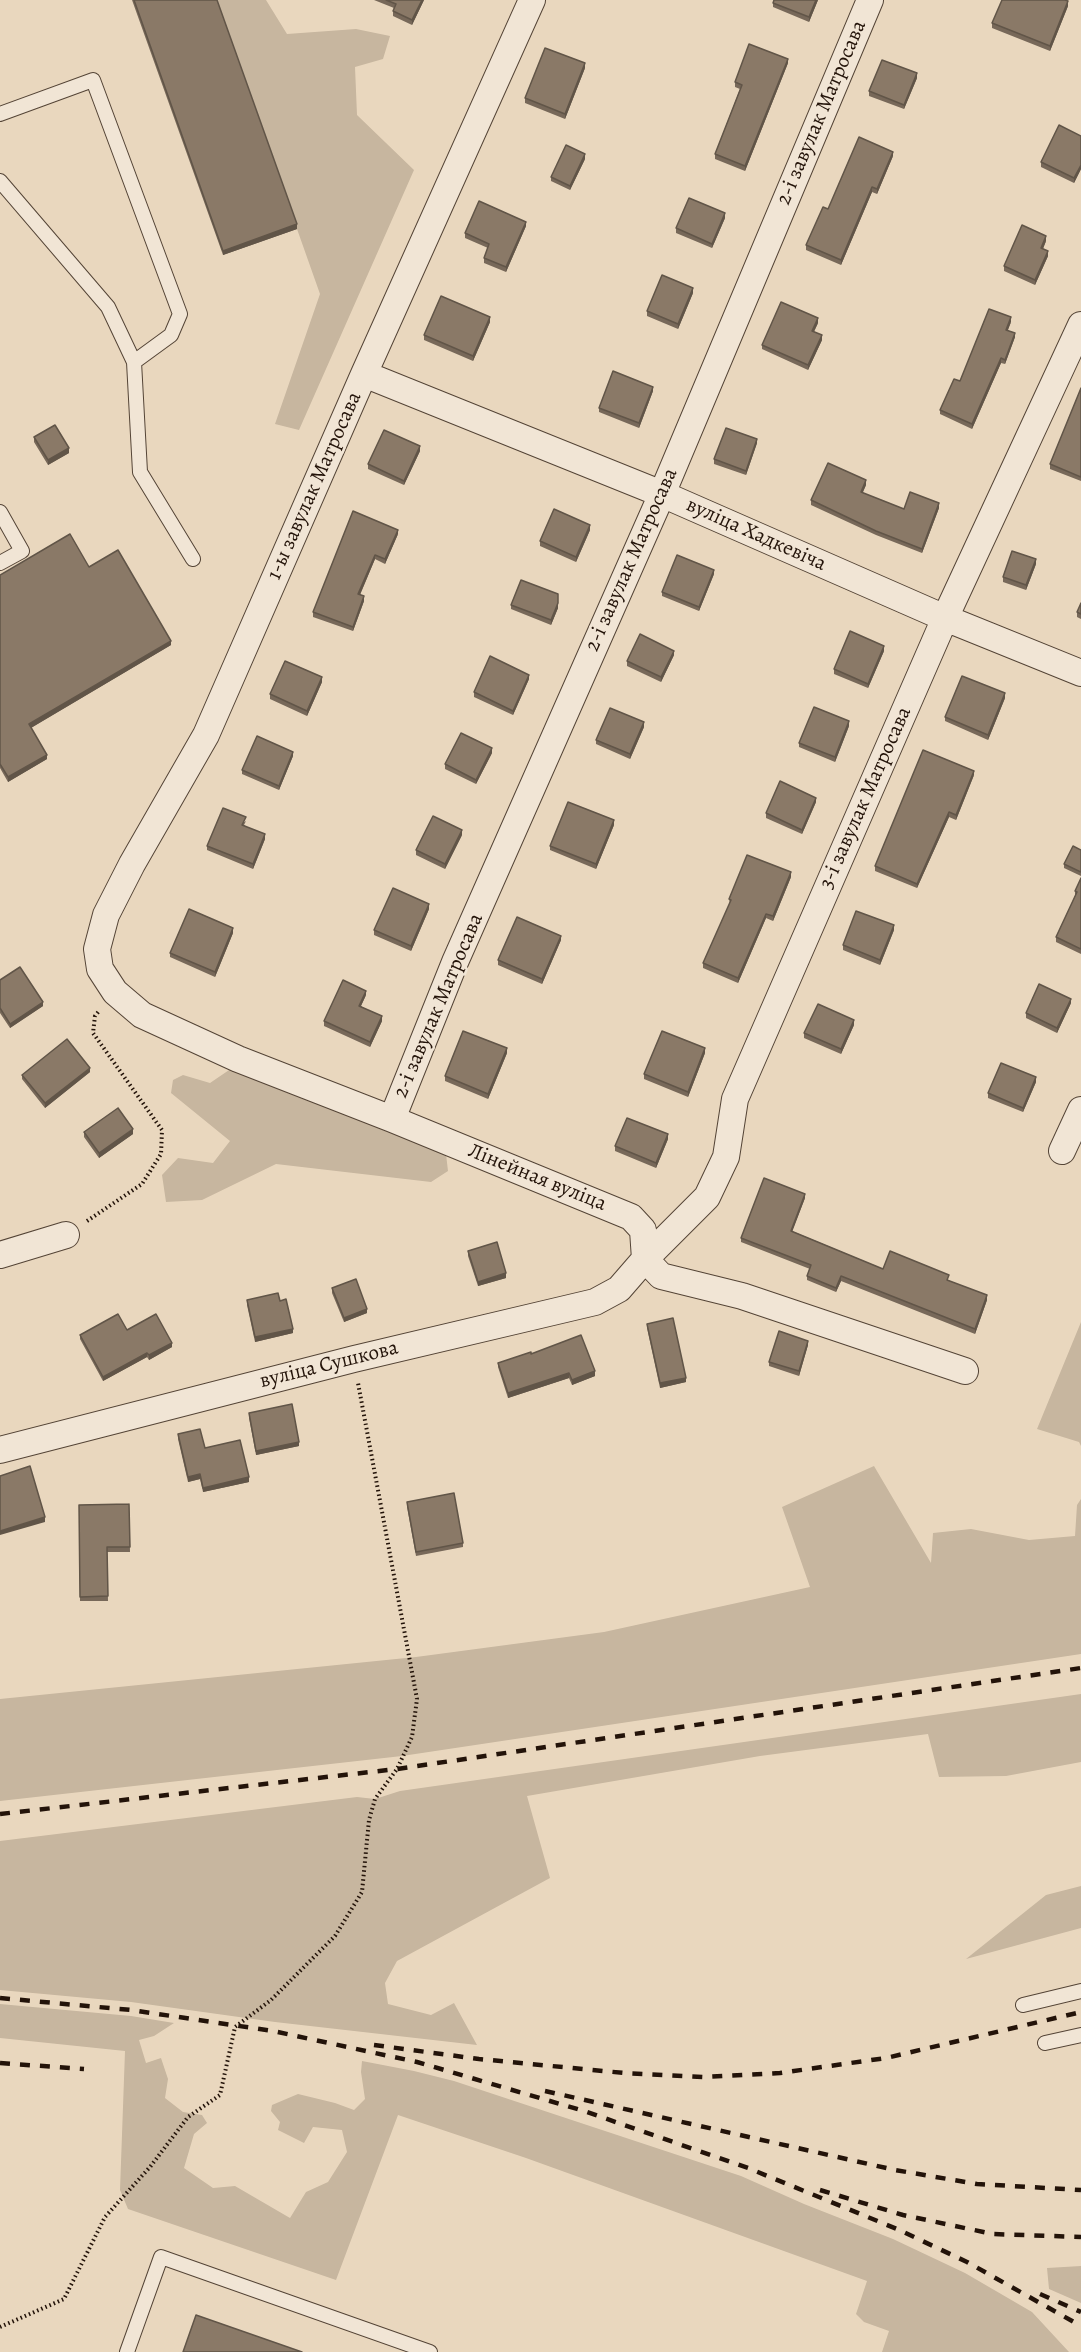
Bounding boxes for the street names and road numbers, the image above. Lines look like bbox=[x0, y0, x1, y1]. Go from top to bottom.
street label: 2-і завулак Матросава bbox=[772, 17, 872, 209]
street label: 1-ы завулак Матросава bbox=[262, 388, 368, 584]
street label: 2-і завулак Матросава bbox=[580, 464, 684, 656]
street label: вуліца Хадкевіча bbox=[682, 493, 830, 577]
street label: 3-і завулак Матросава bbox=[815, 703, 917, 893]
street label: 2-і завулак Матросава bbox=[389, 910, 489, 1102]
street label: Лінейная вуліца bbox=[464, 1139, 610, 1217]
street label: вуліца Сушкова bbox=[257, 1336, 401, 1394]

